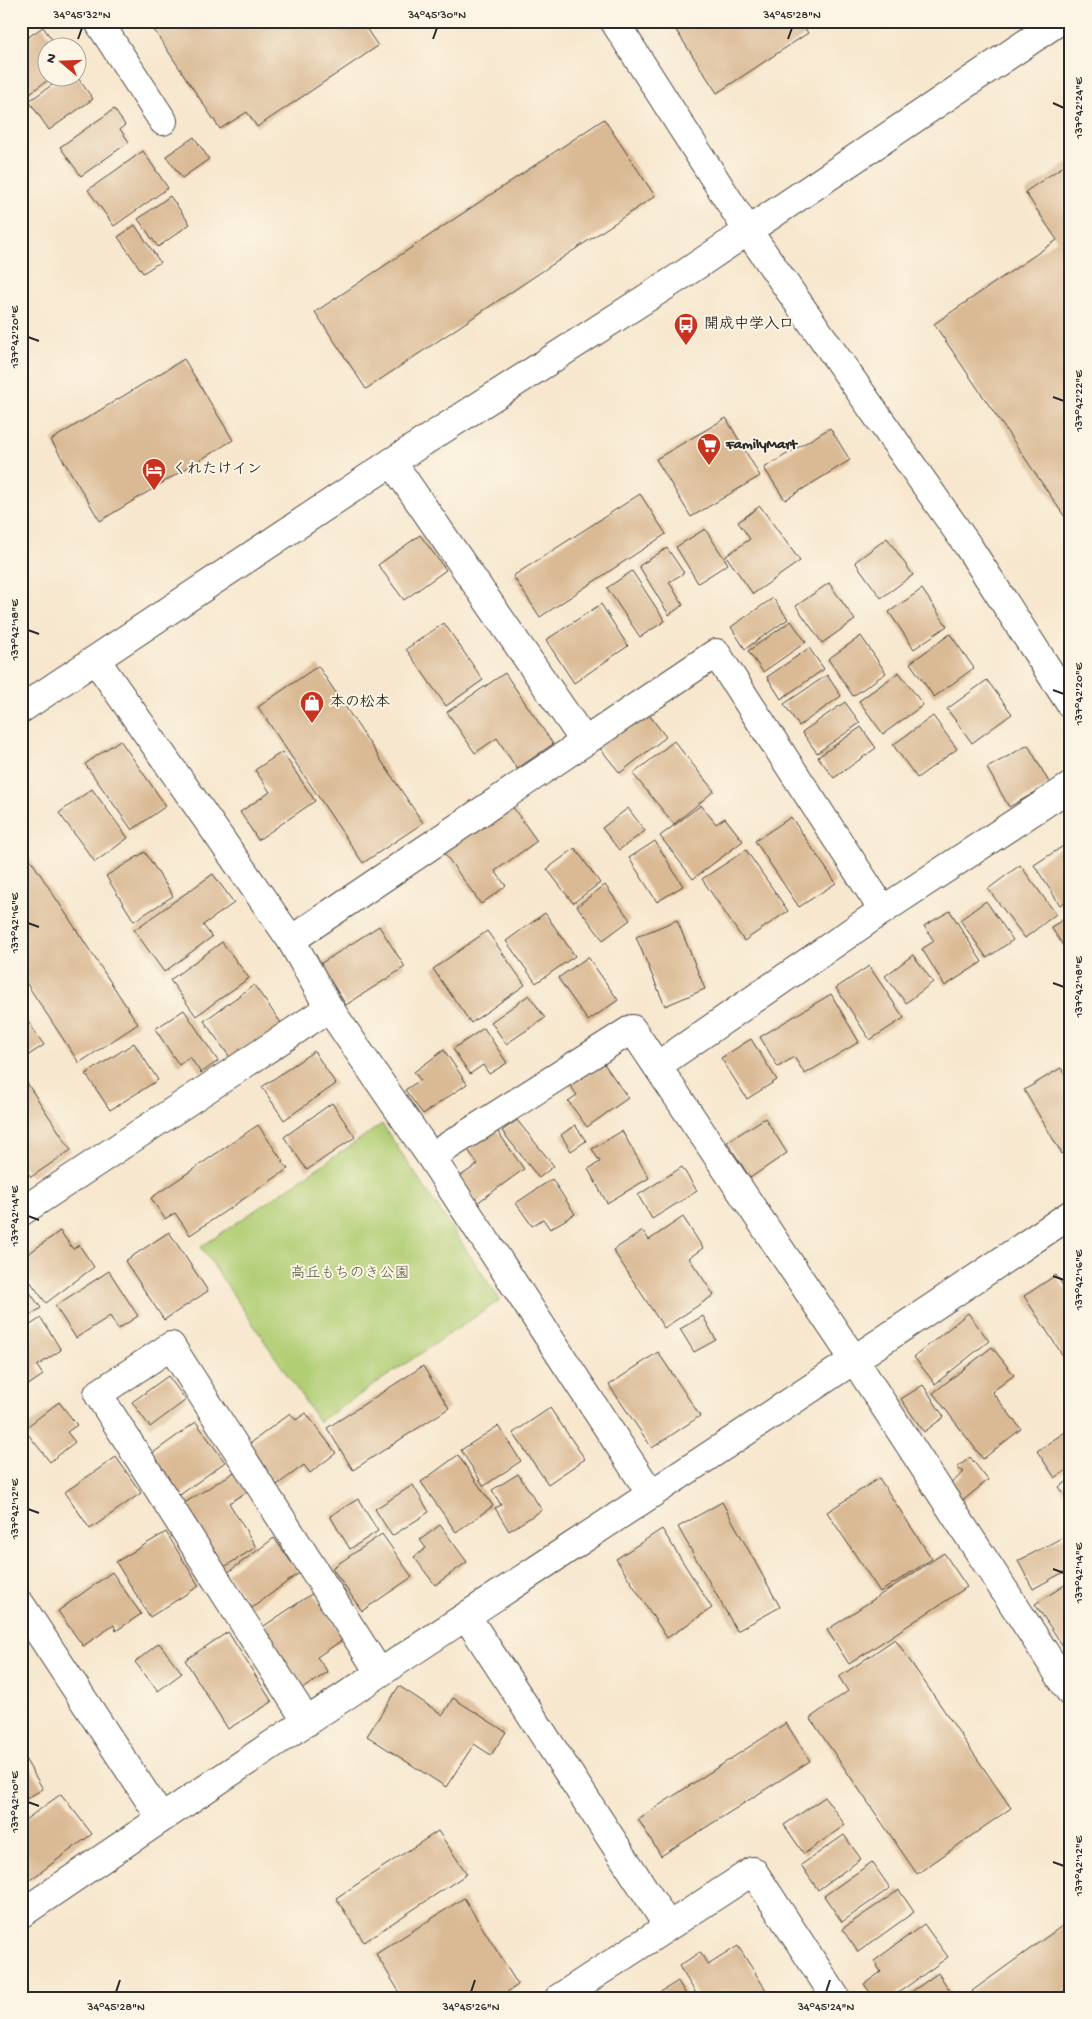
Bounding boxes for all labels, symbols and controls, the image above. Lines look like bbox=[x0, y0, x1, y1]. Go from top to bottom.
text: 34°45'32"N bbox=[52, 9, 111, 23]
text: 34°45'30"N bbox=[407, 9, 466, 23]
text: 34°45'28"N bbox=[762, 9, 821, 23]
north arrow bbox=[38, 38, 88, 88]
text: N bbox=[43, 51, 62, 66]
text: 137°42'24"E bbox=[1073, 77, 1087, 140]
text: 137°42'20"E bbox=[9, 305, 23, 369]
bus stop icon: 開成中学入口 bbox=[673, 312, 699, 346]
place label: 開成中学入口 bbox=[704, 315, 794, 334]
text: 137°42'22"E bbox=[1073, 370, 1087, 433]
supermarket icon: FamilyMart bbox=[696, 432, 722, 466]
place label: FamilyMart bbox=[725, 436, 799, 454]
hotel icon: くれたけイン bbox=[141, 457, 167, 491]
place label: くれたけイン bbox=[172, 461, 262, 479]
text: 137°42'18"E bbox=[9, 599, 23, 662]
text: 137°42'20"E bbox=[1073, 662, 1087, 726]
shop icon: 本の松本 bbox=[299, 690, 325, 724]
place label: 本の松本 bbox=[330, 693, 390, 712]
text: 137°42'16"E bbox=[9, 892, 23, 954]
text: 137°42'18"E bbox=[1073, 956, 1087, 1019]
text: 137°42'14"E bbox=[9, 1185, 23, 1247]
text: 137°42'16"E bbox=[1073, 1249, 1087, 1311]
park label: 高丘もちのき公園 bbox=[291, 1264, 409, 1283]
text: 137°42'12"E bbox=[9, 1478, 23, 1540]
text: 137°42'14"E bbox=[1073, 1542, 1087, 1604]
text: 137°42'10"E bbox=[9, 1771, 23, 1834]
text: 137°42'12"E bbox=[1073, 1835, 1087, 1897]
text: 34°45'28"N bbox=[86, 2001, 145, 2015]
text: 34°45'26"N bbox=[441, 2001, 500, 2015]
text: 34°45'24"N bbox=[797, 2001, 855, 2015]

